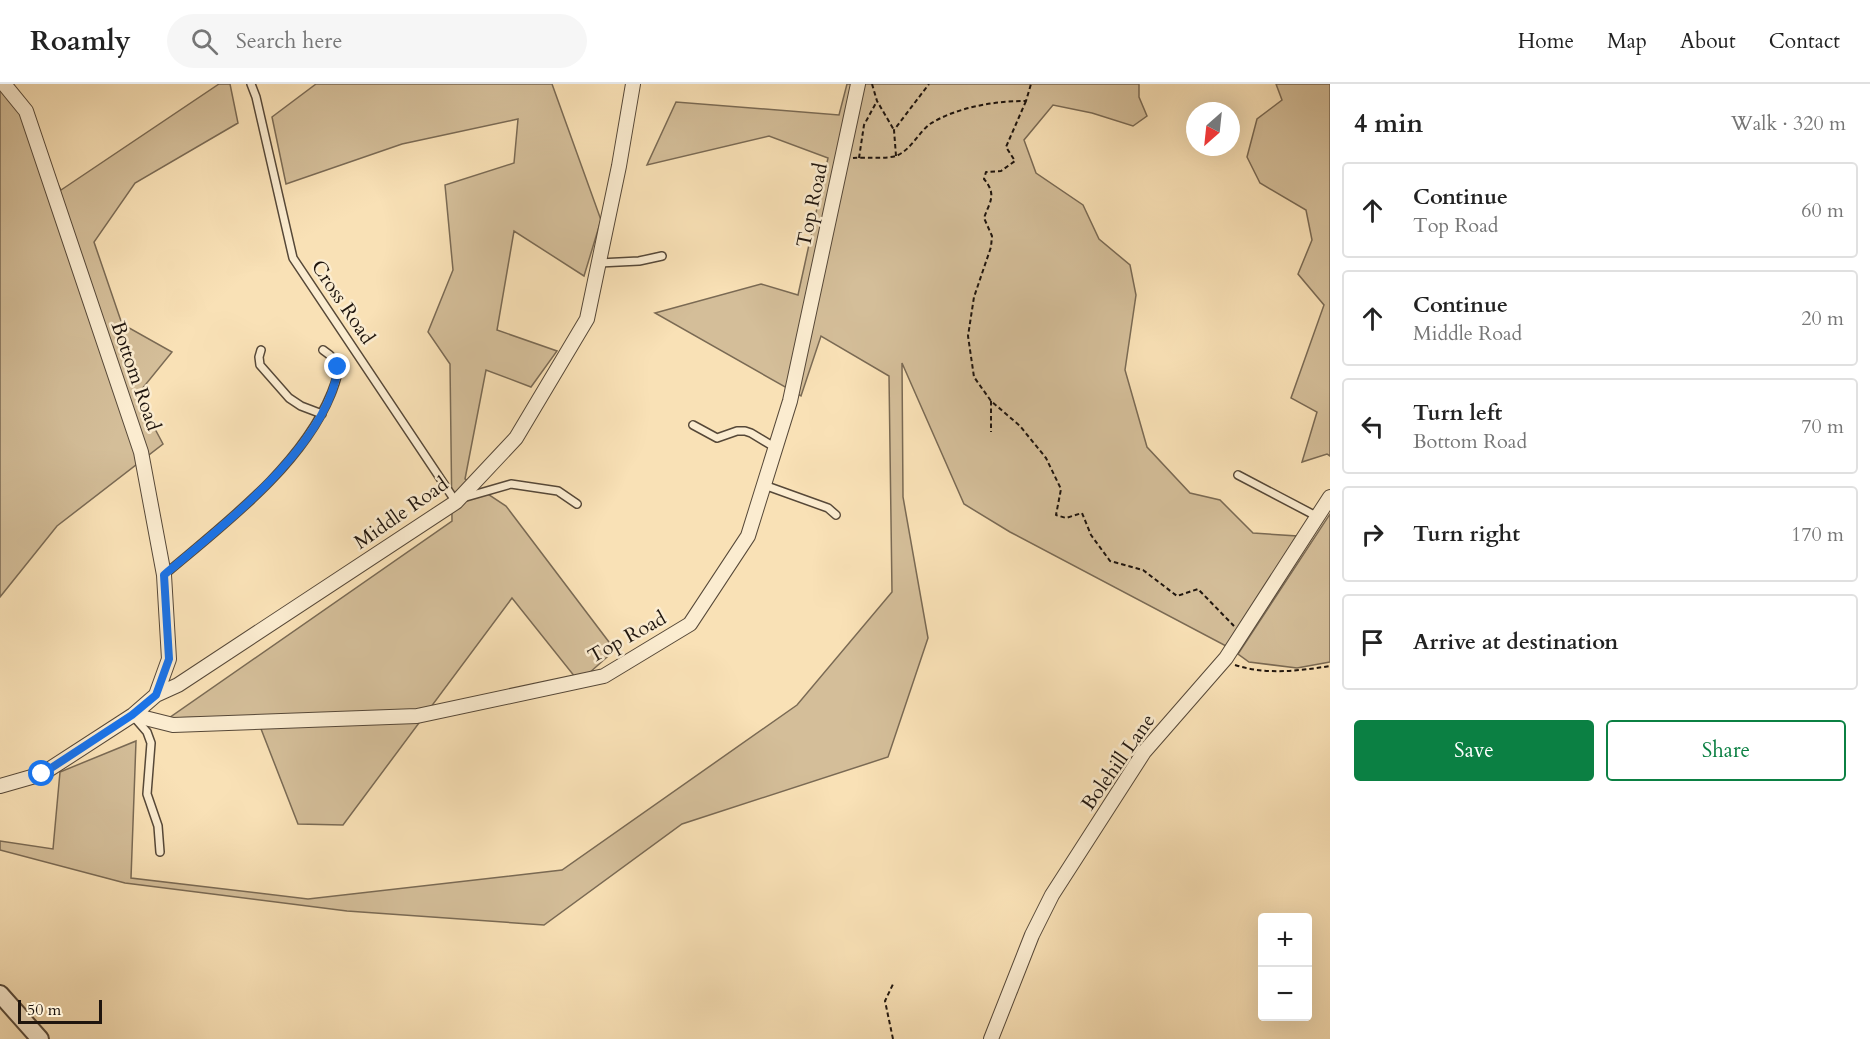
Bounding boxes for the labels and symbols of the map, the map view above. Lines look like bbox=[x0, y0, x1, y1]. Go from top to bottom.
north arrow bbox=[1186, 102, 1240, 156]
street label: Top Road bbox=[790, 160, 834, 250]
street label: Cross Road bbox=[305, 255, 381, 350]
street label: Bottom Road bbox=[105, 318, 167, 435]
route end bbox=[324, 353, 350, 379]
street label: Middle Road bbox=[349, 470, 454, 555]
street label: Top Road bbox=[583, 604, 671, 670]
street label: Bolehill Lane bbox=[1075, 708, 1161, 816]
route start bbox=[28, 760, 54, 786]
scale bar bbox=[18, 997, 102, 1024]

